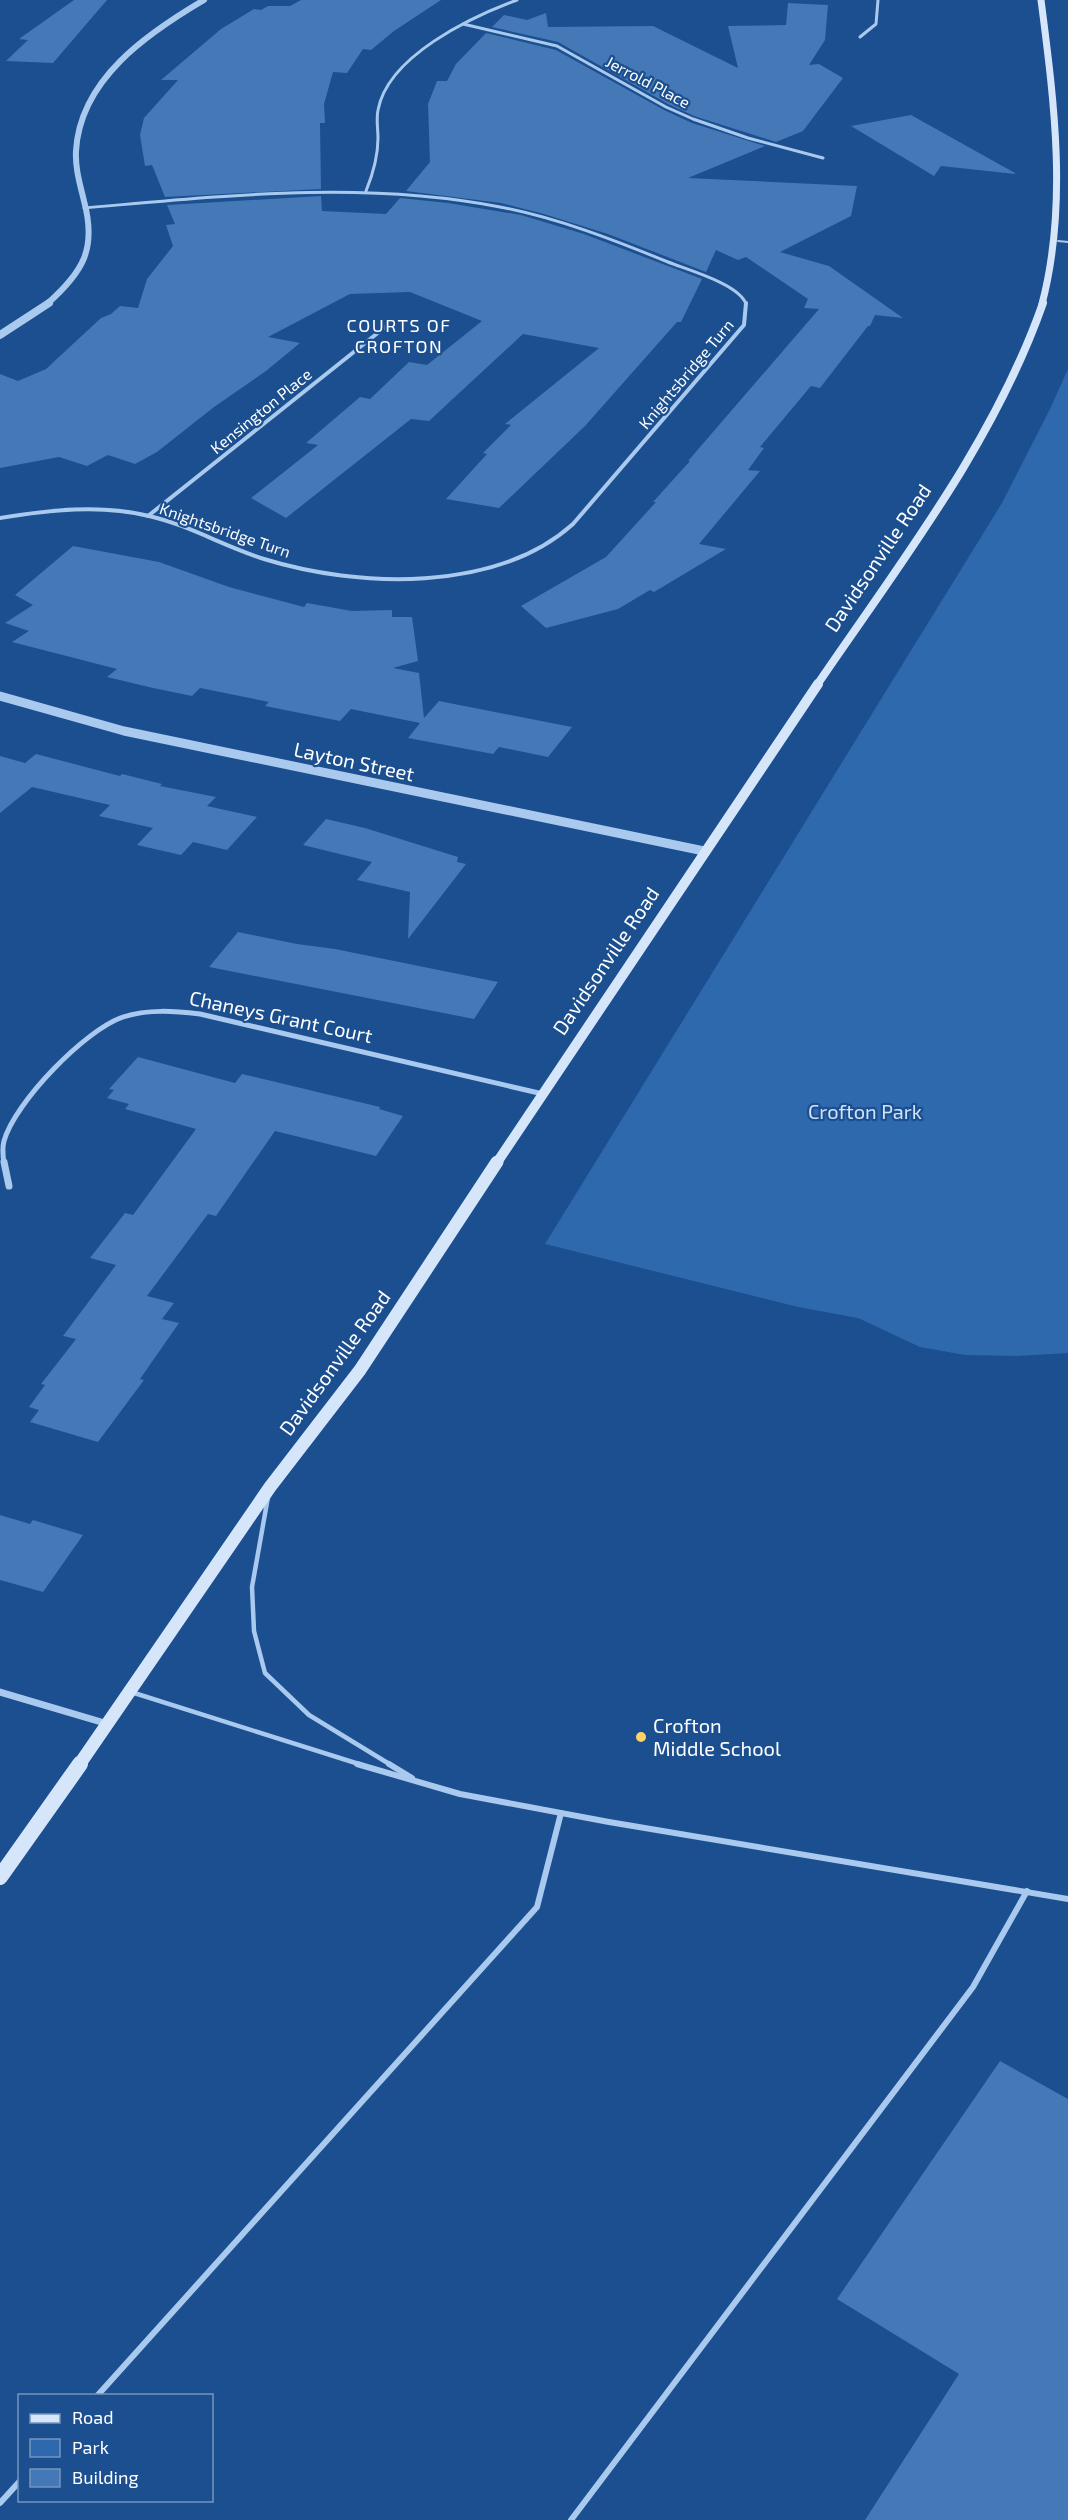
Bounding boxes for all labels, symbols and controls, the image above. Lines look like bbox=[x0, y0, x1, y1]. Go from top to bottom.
street label: Jerrold Place bbox=[603, 51, 694, 112]
district label: COURTS OF CROFTON bbox=[347, 314, 451, 357]
street label: Knightsbridge Turn bbox=[634, 315, 737, 432]
street label: Kensington Place bbox=[206, 364, 315, 457]
street label: Davidsonville Road bbox=[819, 479, 936, 636]
street label: Knightsbridge Turn bbox=[157, 498, 293, 561]
street label: Layton Street bbox=[292, 737, 417, 786]
street label: Davidsonville Road bbox=[547, 882, 664, 1039]
street label: Chaneys Grant Court bbox=[187, 985, 375, 1047]
park label: Crofton Park bbox=[808, 1099, 922, 1123]
street label: Davidsonville Road bbox=[274, 1285, 395, 1439]
place label: Crofton Middle School bbox=[653, 1713, 781, 1760]
marker: Crofton Middle School bbox=[634, 1730, 648, 1744]
legend bbox=[18, 2394, 213, 2502]
text: Road bbox=[72, 2406, 113, 2428]
text: Park bbox=[72, 2436, 109, 2458]
text: Building bbox=[72, 2466, 139, 2488]

